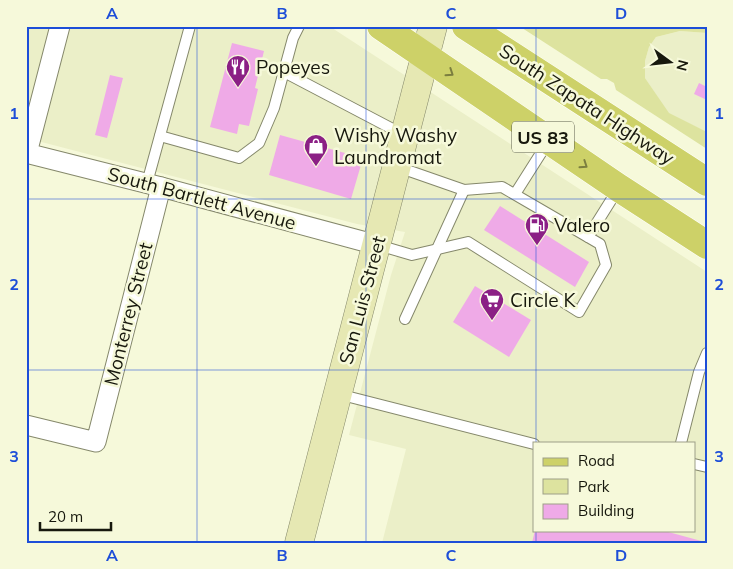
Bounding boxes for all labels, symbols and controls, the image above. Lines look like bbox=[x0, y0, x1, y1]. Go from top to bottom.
text: A bbox=[106, 3, 118, 23]
text: B bbox=[276, 3, 288, 23]
text: C bbox=[446, 3, 457, 23]
text: D bbox=[615, 3, 627, 23]
street label: South Zapata Highway bbox=[495, 38, 679, 170]
north arrow bbox=[646, 38, 696, 88]
restaurant icon: Popeyes bbox=[225, 54, 251, 88]
place label: Popeyes bbox=[256, 55, 330, 79]
text: N bbox=[672, 58, 693, 73]
one-way arrow bbox=[444, 67, 454, 76]
text: 1 bbox=[9, 103, 19, 123]
text: 1 bbox=[714, 103, 724, 123]
road number: US 83 bbox=[512, 121, 574, 152]
place label: Wishy Washy Laundromat bbox=[334, 123, 457, 169]
shop icon: Wishy Washy Laundromat bbox=[303, 133, 329, 167]
one-way arrow bbox=[579, 159, 588, 168]
street label: South Bartlett Avenue bbox=[105, 161, 299, 235]
fuel station icon: Valero bbox=[524, 212, 550, 246]
place label: Valero bbox=[554, 213, 610, 237]
street label: San Luis Street bbox=[333, 233, 391, 367]
street label: Monterrey Street bbox=[99, 240, 157, 388]
text: 2 bbox=[9, 274, 19, 294]
text: 2 bbox=[714, 274, 724, 294]
supermarket icon: Circle K bbox=[479, 287, 505, 321]
place label: Circle K bbox=[510, 288, 577, 312]
legend bbox=[533, 442, 696, 532]
text: 3 bbox=[9, 446, 19, 466]
text: 3 bbox=[714, 446, 724, 466]
text: Road bbox=[578, 451, 615, 470]
text: Park bbox=[578, 477, 610, 496]
scale bar bbox=[40, 499, 111, 531]
text: Building bbox=[578, 501, 634, 520]
text: 20 m bbox=[48, 507, 83, 526]
text: A bbox=[106, 545, 118, 565]
text: B bbox=[276, 545, 288, 565]
text: C bbox=[446, 545, 457, 565]
text: D bbox=[615, 545, 627, 565]

